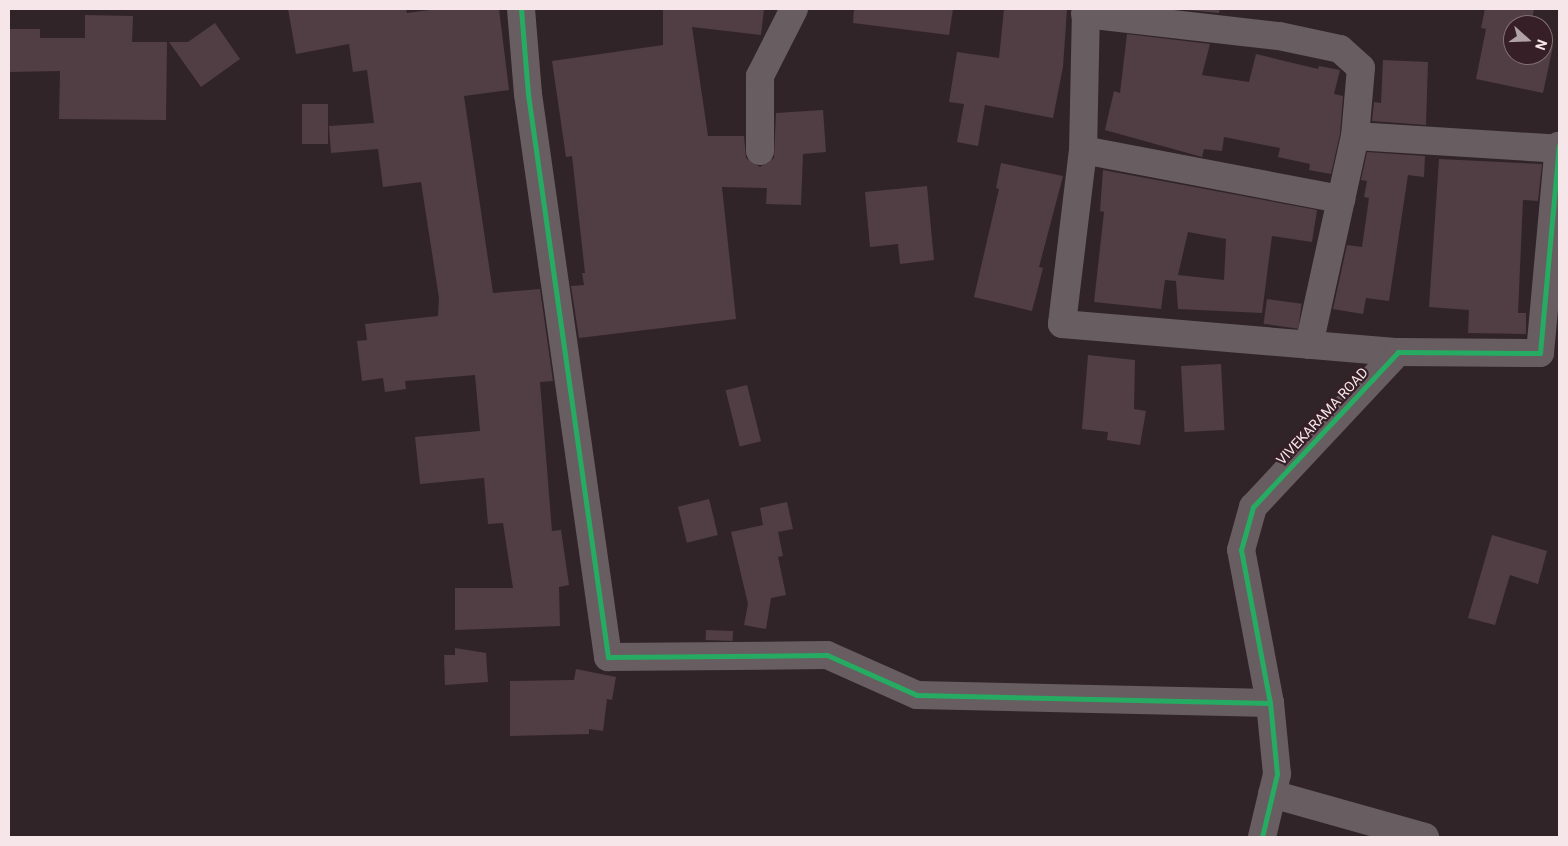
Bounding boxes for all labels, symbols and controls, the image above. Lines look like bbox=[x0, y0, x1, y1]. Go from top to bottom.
north arrow bbox=[1503, 15, 1553, 65]
text: N bbox=[1532, 37, 1550, 52]
street label: VIVEKARAMA ROAD bbox=[1273, 364, 1371, 468]

